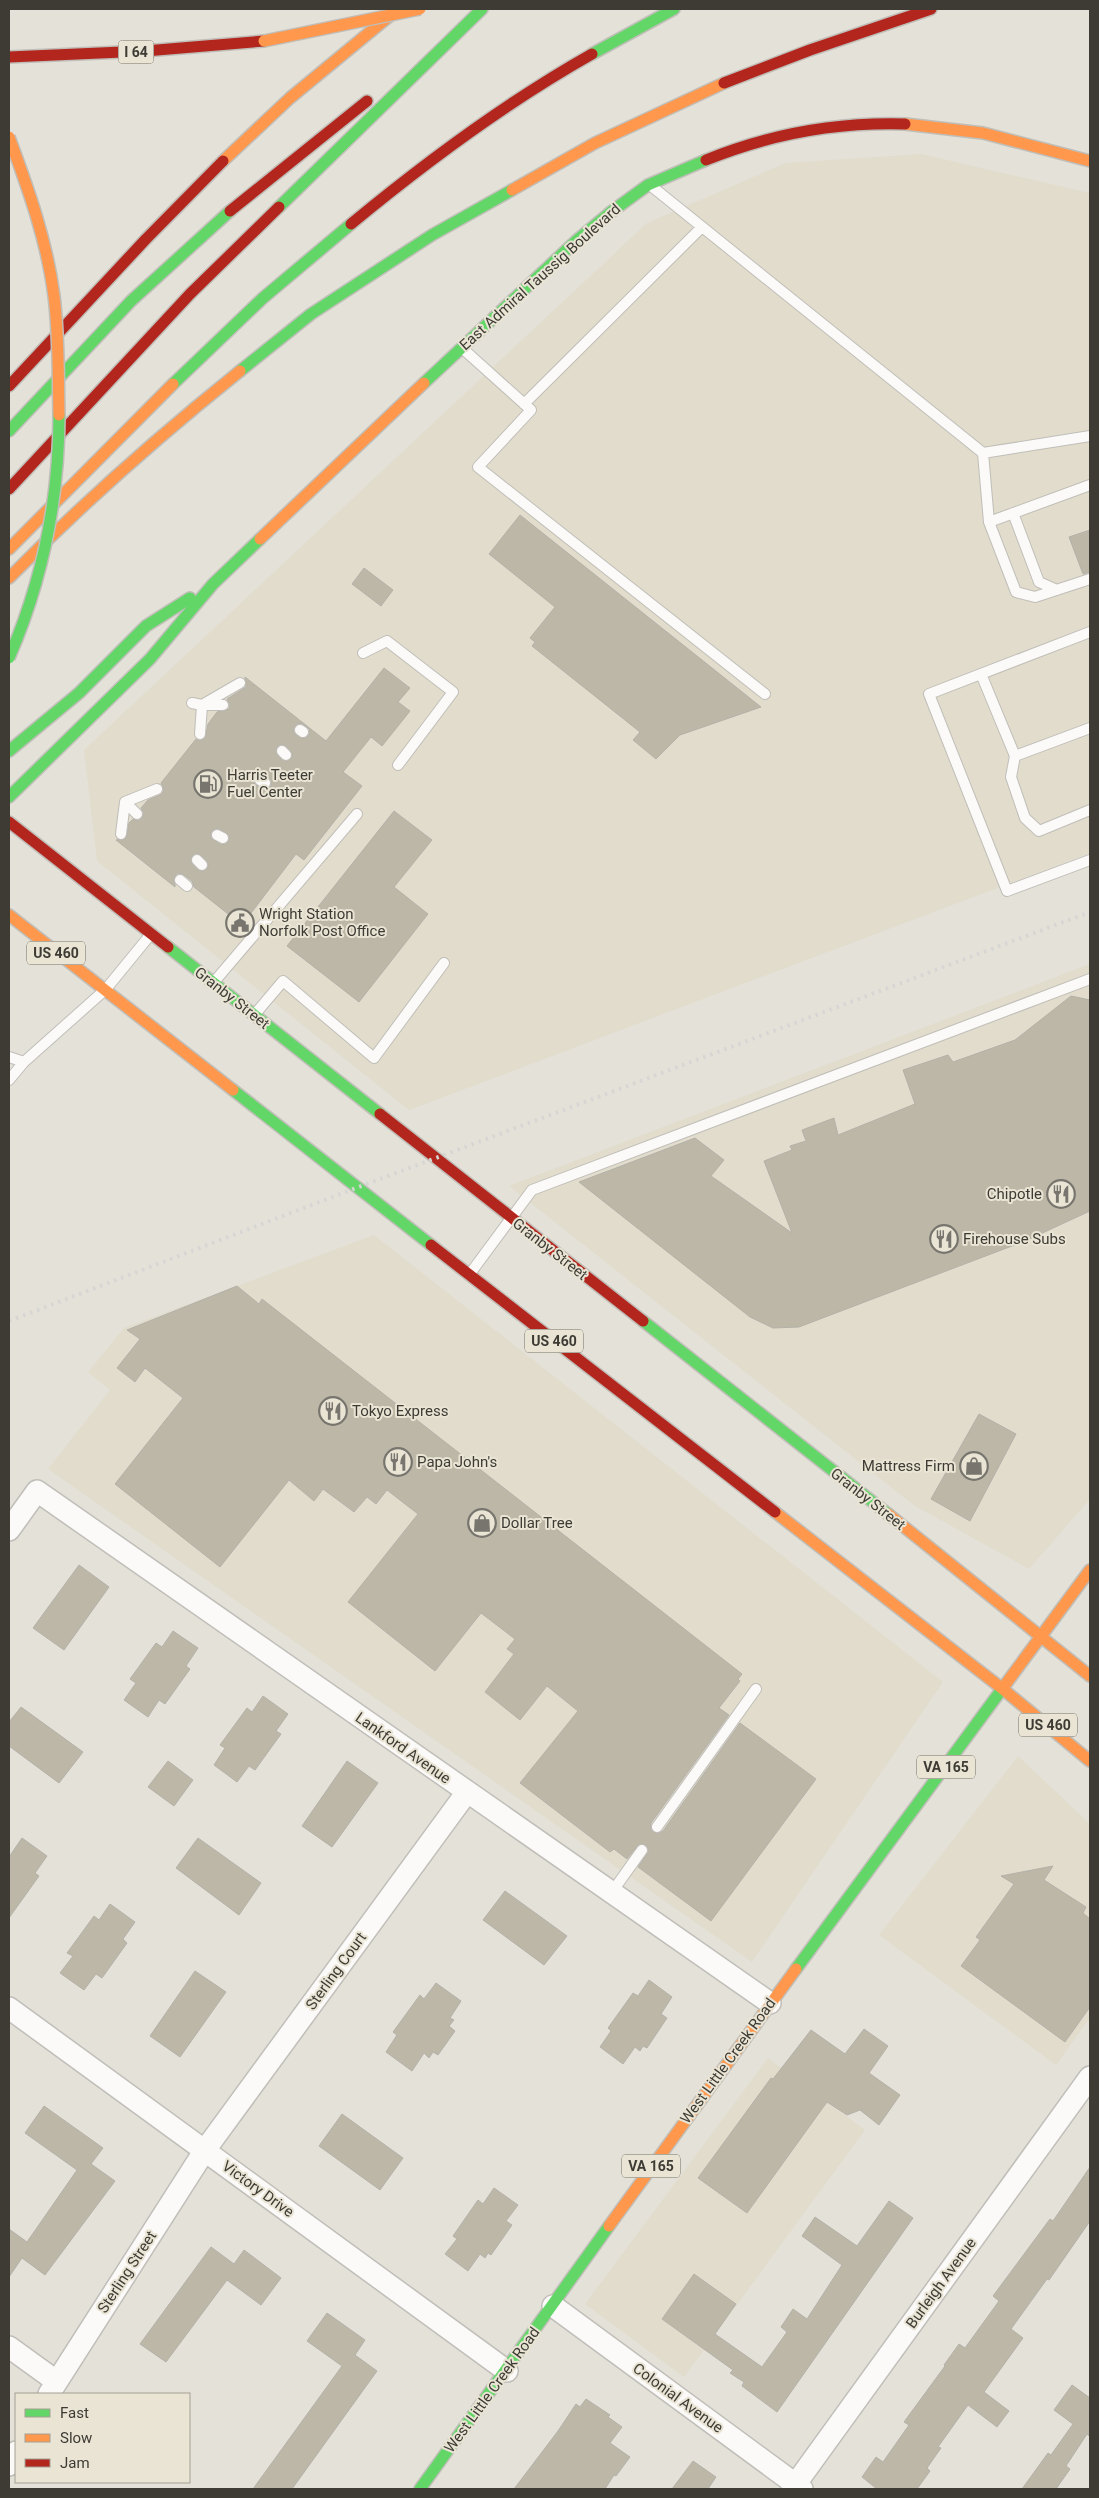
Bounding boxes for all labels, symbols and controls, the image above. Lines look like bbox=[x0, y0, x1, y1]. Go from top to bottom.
road number: I 64 bbox=[118, 41, 154, 64]
street label: East Admiral Taussig Boulevard bbox=[456, 200, 624, 354]
place label: Harris Teeter Fuel Center bbox=[227, 766, 313, 801]
fuel station icon: Harris Teeter Fuel Center bbox=[193, 769, 223, 799]
place label: Wright Station Norfolk Post Office bbox=[259, 905, 385, 940]
public building icon: Wright Station Norfolk Post Office bbox=[225, 908, 255, 938]
road number: US 460 bbox=[27, 941, 85, 964]
street label: Granby Street bbox=[191, 963, 273, 1033]
restaurant icon: Chipotle bbox=[1046, 1179, 1076, 1209]
place label: Chipotle bbox=[987, 1185, 1042, 1203]
street label: Granby Street bbox=[509, 1214, 591, 1284]
restaurant icon: Firehouse Subs bbox=[929, 1224, 959, 1254]
place label: Firehouse Subs bbox=[963, 1230, 1066, 1248]
road number: US 460 bbox=[525, 1330, 583, 1352]
restaurant icon: Tokyo Express bbox=[318, 1396, 348, 1426]
place label: Tokyo Express bbox=[352, 1402, 448, 1420]
restaurant icon: Papa John's bbox=[383, 1447, 413, 1477]
shop icon: Mattress Firm bbox=[959, 1451, 989, 1481]
place label: Papa John's bbox=[417, 1453, 497, 1471]
place label: Mattress Firm bbox=[862, 1457, 955, 1475]
street label: Granby Street bbox=[827, 1464, 909, 1534]
shop icon: Dollar Tree bbox=[467, 1508, 497, 1538]
place label: Dollar Tree bbox=[501, 1514, 573, 1532]
street label: Lankford Avenue bbox=[352, 1708, 454, 1788]
road number: US 460 bbox=[1019, 1714, 1077, 1736]
road number: VA 165 bbox=[917, 1755, 975, 1778]
street label: Sterling Court bbox=[302, 1929, 370, 2013]
street label: West Little Creek Road bbox=[676, 1995, 780, 2127]
road number: VA 165 bbox=[622, 2154, 680, 2178]
street label: Victory Drive bbox=[219, 2157, 297, 2221]
street label: Sterling Street bbox=[94, 2228, 160, 2316]
street label: Burleigh Avenue bbox=[902, 2234, 980, 2332]
street label: West Little Creek Road bbox=[440, 2324, 544, 2456]
street label: Colonial Avenue bbox=[629, 2359, 727, 2437]
legend bbox=[15, 2393, 190, 2483]
text: Fast bbox=[60, 2404, 89, 2422]
text: Slow bbox=[60, 2429, 92, 2447]
text: Jam bbox=[60, 2454, 90, 2472]

